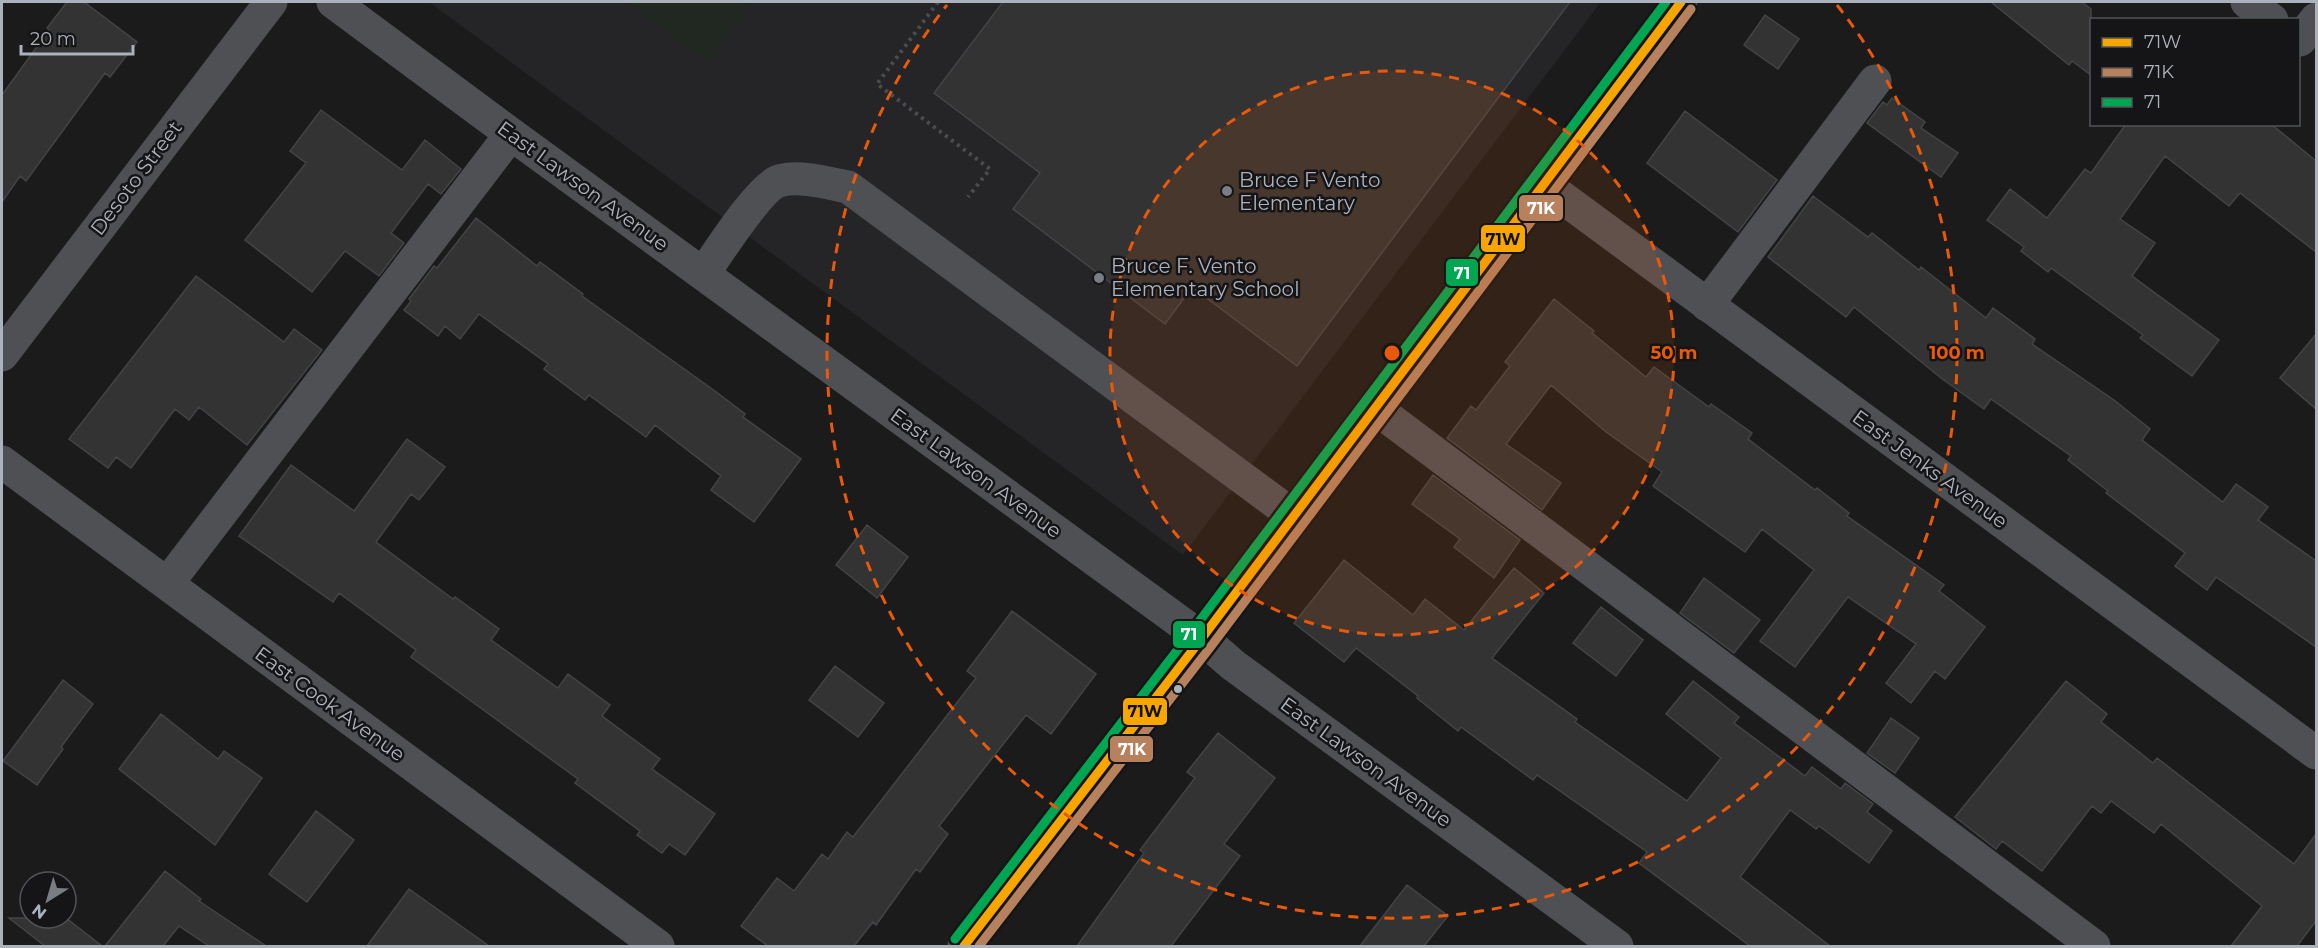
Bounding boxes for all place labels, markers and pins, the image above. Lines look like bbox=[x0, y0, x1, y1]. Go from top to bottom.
place label: Bruce F Vento Elementary bbox=[1239, 168, 1381, 215]
marker: Bruce F Vento Elementary bbox=[1220, 184, 1234, 198]
place label: Bruce F. Vento Elementary School bbox=[1111, 254, 1300, 301]
marker: Bruce F. Vento Elementary School bbox=[1092, 271, 1106, 285]
centre of rings bbox=[1382, 343, 1402, 363]
unlabelled marker bbox=[1172, 683, 1184, 695]

